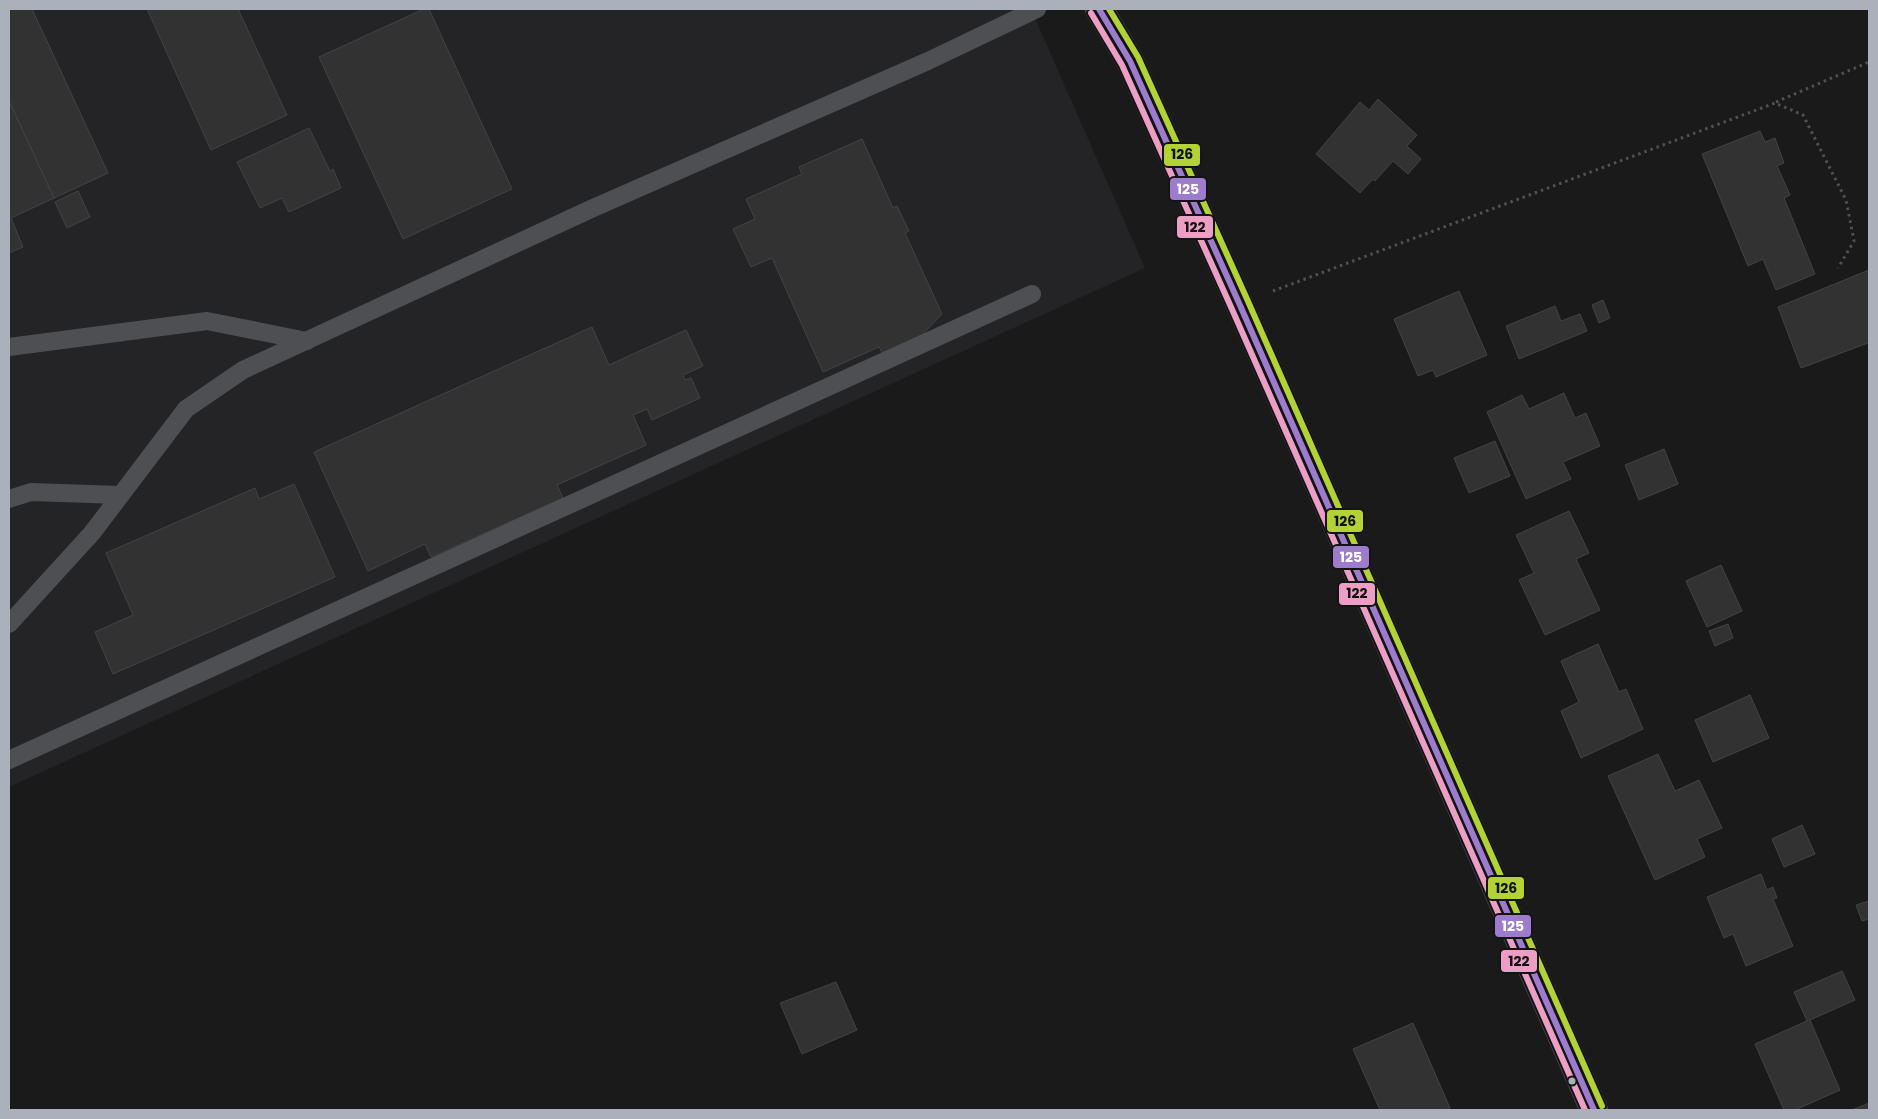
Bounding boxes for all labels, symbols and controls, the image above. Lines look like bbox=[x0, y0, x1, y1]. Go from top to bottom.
line badge: 126 bbox=[1163, 143, 1201, 167]
text: 126 bbox=[1171, 144, 1193, 164]
line badge: 125 bbox=[1169, 177, 1207, 201]
text: 125 bbox=[1177, 179, 1199, 199]
line badge: 122 bbox=[1176, 215, 1214, 239]
text: 122 bbox=[1184, 217, 1206, 237]
line badge: 126 bbox=[1326, 509, 1364, 533]
text: 126 bbox=[1334, 511, 1356, 531]
line badge: 125 bbox=[1332, 545, 1370, 569]
text: 125 bbox=[1340, 547, 1362, 567]
line badge: 122 bbox=[1338, 582, 1376, 606]
text: 122 bbox=[1346, 583, 1368, 603]
line badge: 126 bbox=[1487, 876, 1525, 900]
text: 126 bbox=[1495, 878, 1517, 898]
line badge: 125 bbox=[1494, 914, 1532, 938]
text: 125 bbox=[1502, 916, 1524, 936]
line badge: 122 bbox=[1500, 949, 1538, 973]
text: 122 bbox=[1508, 951, 1530, 971]
unlabelled marker bbox=[1567, 1076, 1577, 1086]

